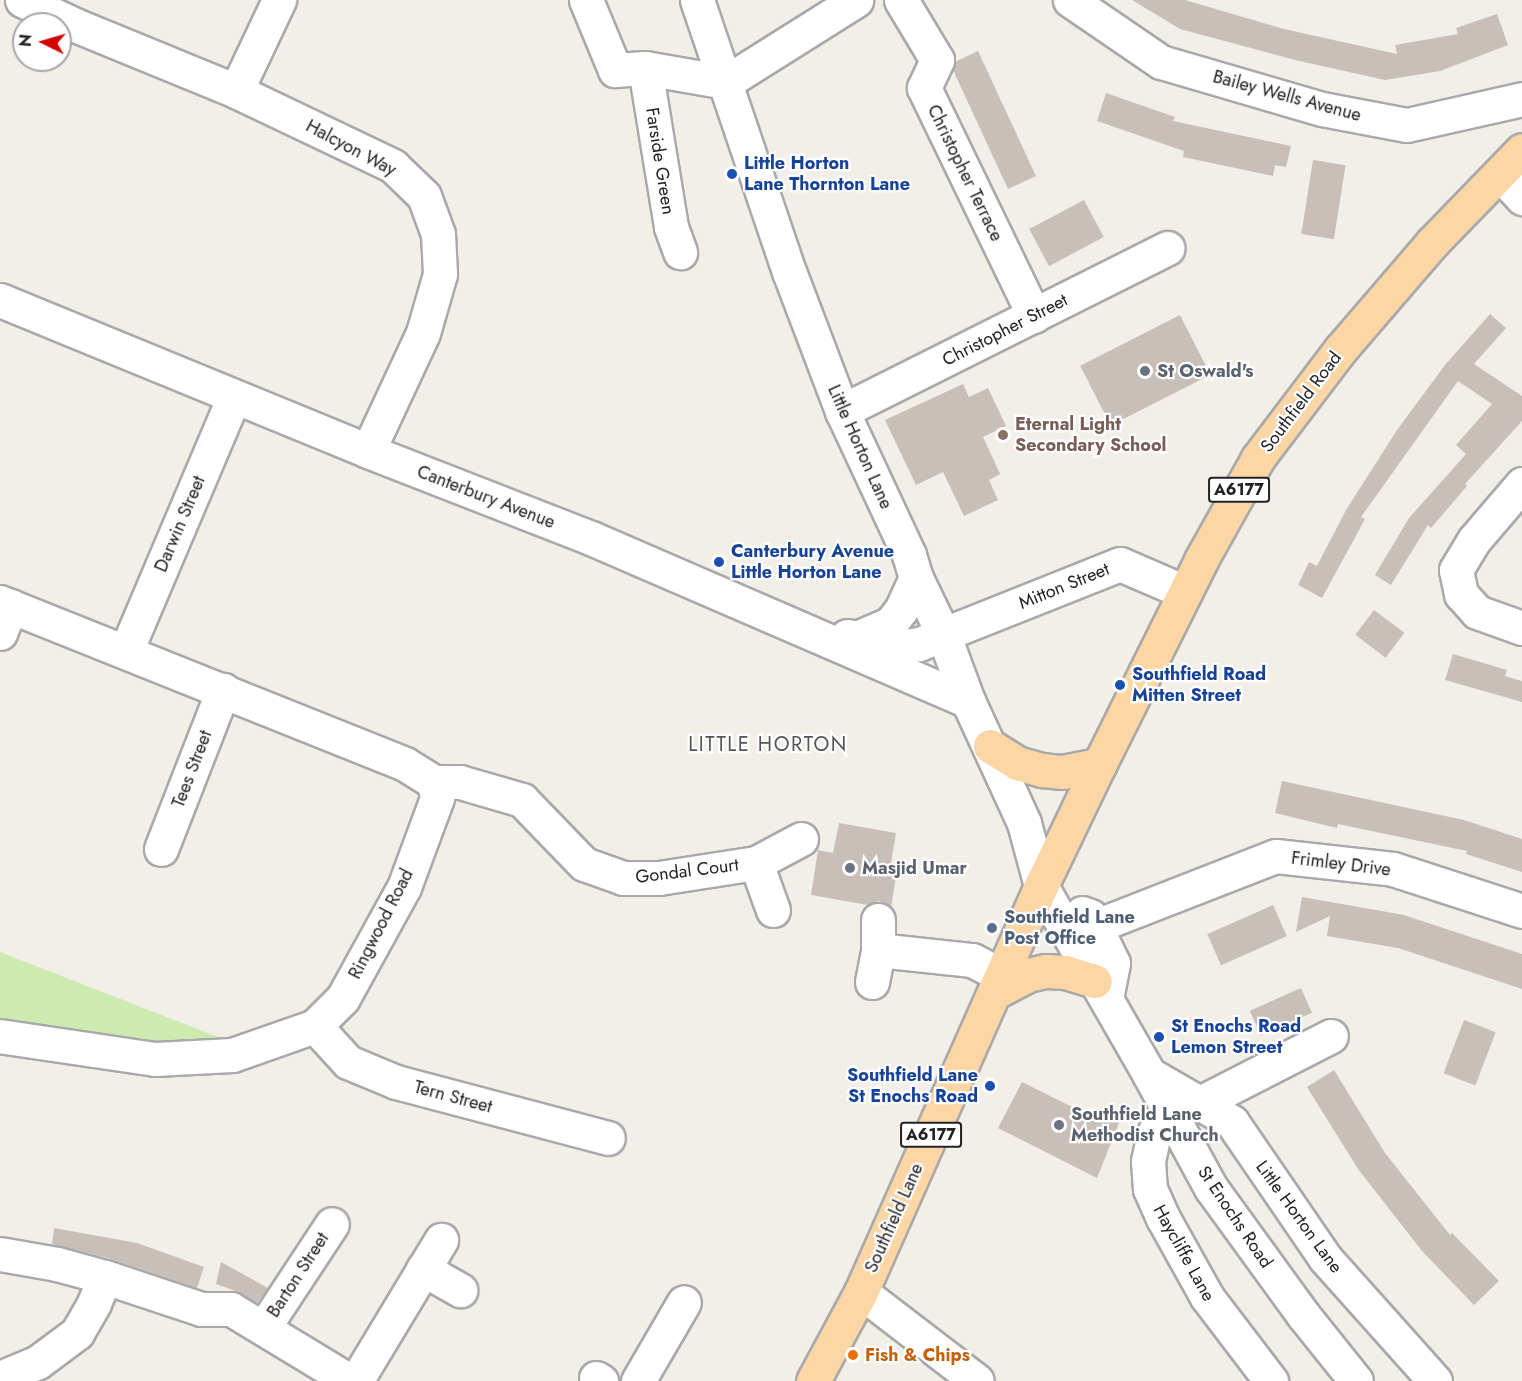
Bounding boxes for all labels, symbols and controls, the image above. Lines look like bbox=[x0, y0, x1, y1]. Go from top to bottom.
north arrow bbox=[12, 12, 72, 72]
text: N bbox=[14, 33, 38, 48]
street label: Bailey Wells Avenue bbox=[1211, 66, 1363, 126]
street label: Christopher Terrace bbox=[923, 101, 1007, 245]
street label: Farside Green bbox=[641, 106, 679, 216]
street label: Halcyon Way bbox=[302, 115, 400, 181]
place label: Little Horton Lane Thornton Lane bbox=[744, 153, 910, 195]
marker: Little Horton Lane Thornton Lane bbox=[725, 167, 739, 181]
street label: Christopher Street bbox=[939, 289, 1071, 371]
street label: Southfield Road bbox=[1256, 347, 1346, 457]
place label: St Oswald's bbox=[1157, 360, 1254, 382]
marker: St Oswald's bbox=[1138, 364, 1152, 378]
street label: Little Horton Lane bbox=[823, 382, 897, 512]
place label: Eternal Light Secondary School bbox=[1015, 414, 1166, 456]
marker: Eternal Light Secondary School bbox=[996, 428, 1010, 442]
street label: Canterbury Avenue bbox=[414, 461, 558, 533]
street label: Darwin Street bbox=[150, 473, 210, 575]
road number: A6177 bbox=[1208, 477, 1270, 503]
place label: Canterbury Avenue Little Horton Lane bbox=[731, 541, 894, 584]
marker: Canterbury Avenue Little Horton Lane bbox=[712, 555, 726, 569]
street label: Mitton Street bbox=[1016, 558, 1112, 614]
place label: Southfield Road Mitten Street bbox=[1132, 664, 1266, 706]
marker: Southfield Road Mitten Street bbox=[1113, 678, 1127, 692]
street label: Tees Street bbox=[167, 727, 217, 811]
district label: LITTLE HORTON bbox=[688, 732, 848, 756]
street label: Frimley Drive bbox=[1290, 847, 1392, 881]
street label: Gondal Court bbox=[634, 854, 740, 888]
place label: Masjid Umar bbox=[862, 857, 967, 879]
marker: Masjid Umar bbox=[843, 861, 857, 875]
street label: Ringwood Road bbox=[344, 865, 418, 983]
place label: Southfield Lane Post Office bbox=[1004, 907, 1135, 950]
marker: Southfield Lane Post Office bbox=[985, 921, 999, 935]
place label: St Enochs Road Lemon Street bbox=[1171, 1016, 1301, 1058]
marker: St Enochs Road Lemon Street bbox=[1152, 1030, 1166, 1044]
place label: Southfield Lane St Enochs Road bbox=[847, 1065, 978, 1108]
street label: Tern Street bbox=[412, 1076, 494, 1118]
marker: Southfield Lane St Enochs Road bbox=[983, 1079, 997, 1093]
place label: Southfield Lane Methodist Church bbox=[1071, 1104, 1219, 1146]
marker: Southfield Lane Methodist Church bbox=[1052, 1118, 1066, 1132]
road number: A6177 bbox=[900, 1122, 962, 1148]
street label: Little Horton Lane bbox=[1251, 1157, 1347, 1277]
street label: Southfield Lane bbox=[860, 1160, 928, 1276]
street label: St Enochs Road bbox=[1193, 1162, 1277, 1272]
street label: Haycliffe Lane bbox=[1149, 1201, 1219, 1305]
street label: Barton Street bbox=[263, 1229, 333, 1321]
place label: Fish & Chips bbox=[865, 1344, 970, 1366]
marker: Fish & Chips bbox=[846, 1348, 860, 1362]

